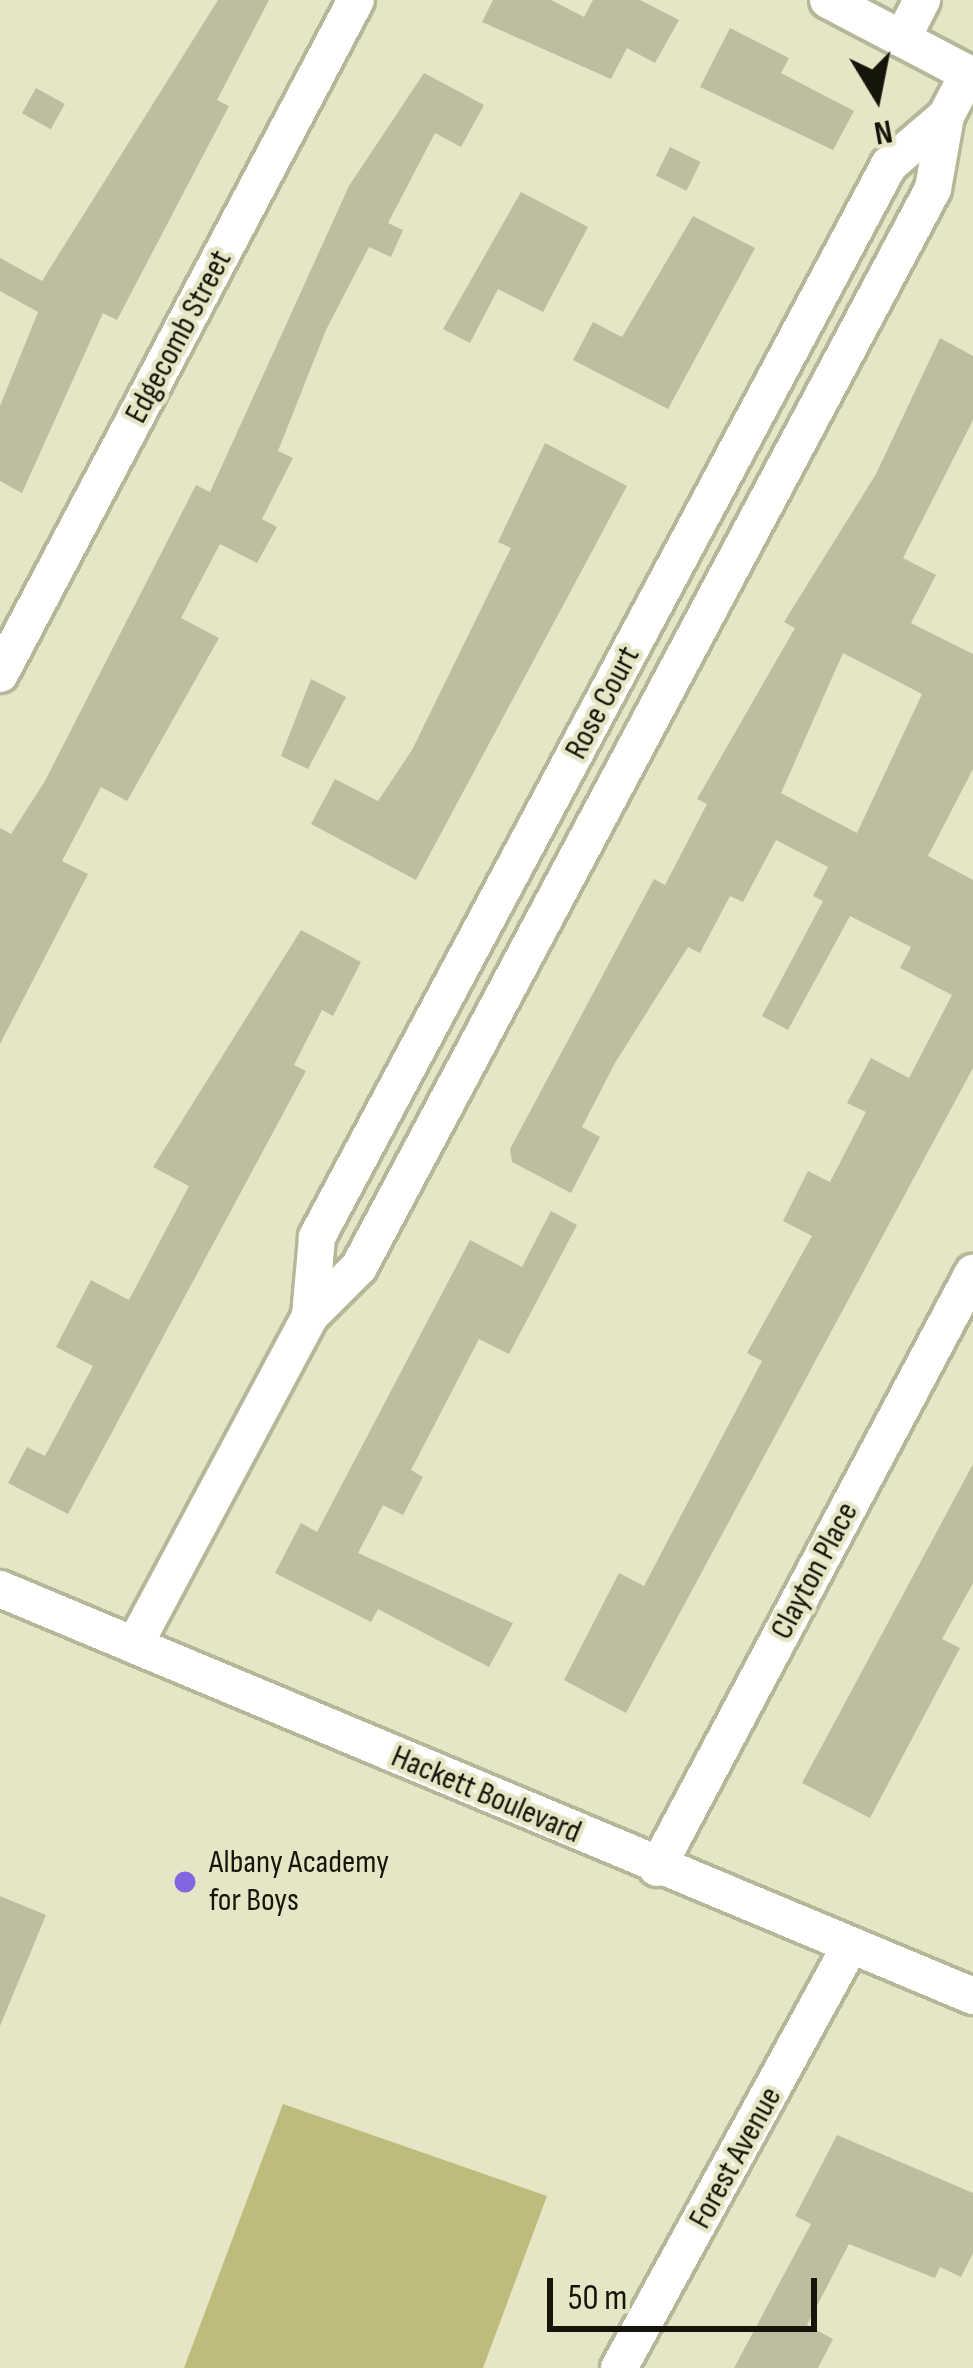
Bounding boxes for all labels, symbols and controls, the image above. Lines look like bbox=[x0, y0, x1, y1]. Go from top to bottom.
north arrow bbox=[817, 36, 937, 156]
text: N bbox=[871, 110, 895, 153]
street label: Edgecomb Street bbox=[117, 244, 241, 430]
street label: Rose Court bbox=[557, 640, 649, 766]
street label: Clayton Place bbox=[762, 1496, 868, 1646]
street label: Hackett Boulevard bbox=[385, 1737, 587, 1853]
place label: Albany Academy for Boys bbox=[209, 1843, 389, 1921]
marker: Albany Academy for Boys bbox=[172, 1869, 198, 1895]
street label: Forest Avenue bbox=[681, 2080, 791, 2236]
scale bar bbox=[553, 2254, 823, 2328]
text: 50 m bbox=[568, 2277, 627, 2320]

